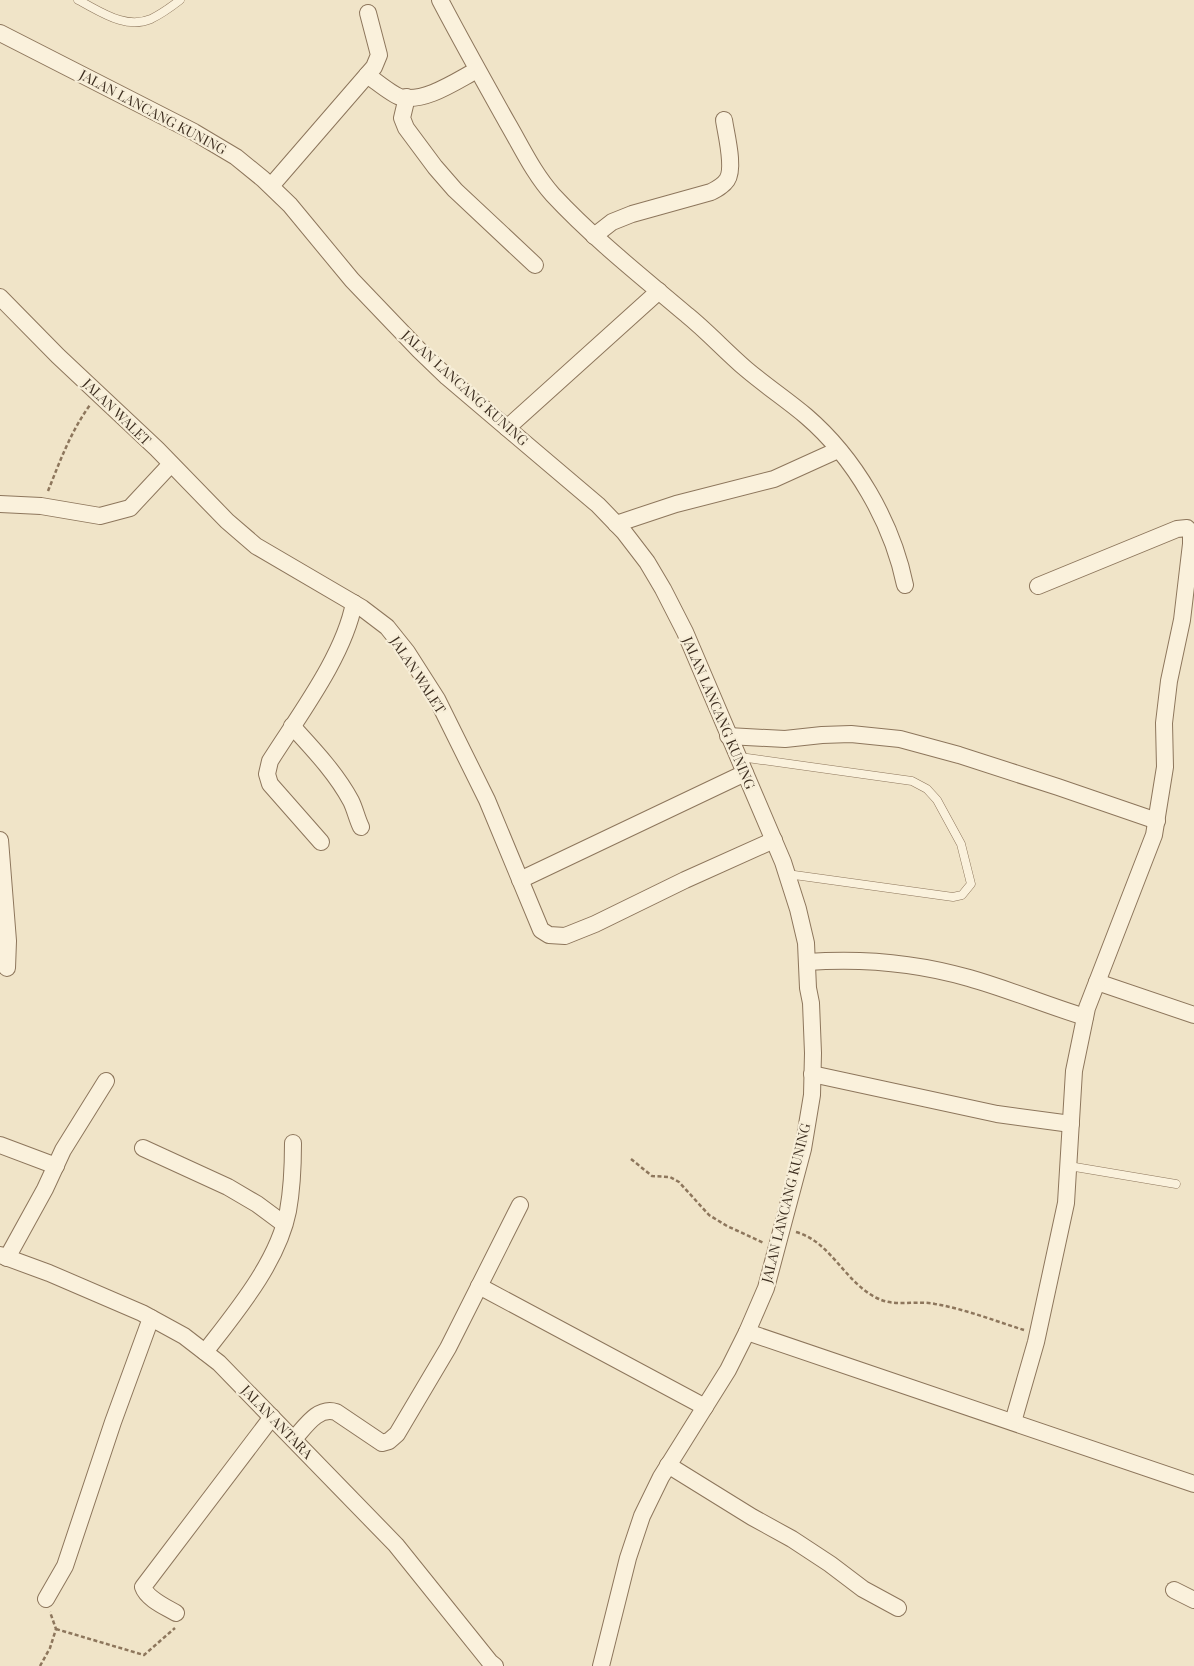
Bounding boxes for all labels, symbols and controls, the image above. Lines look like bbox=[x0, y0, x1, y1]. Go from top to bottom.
street label: JALAN LANCANG KUNING bbox=[76, 64, 230, 158]
street label: JALAN LANCANG KUNING bbox=[397, 325, 533, 450]
street label: JALAN WALET bbox=[78, 373, 156, 449]
street label: JALAN WALET bbox=[386, 632, 451, 717]
street label: JALAN LANCANG KUNING bbox=[678, 633, 760, 792]
street label: JALAN LANCANG KUNING bbox=[756, 1121, 815, 1286]
street label: JALAN ANTARA bbox=[237, 1380, 317, 1463]

